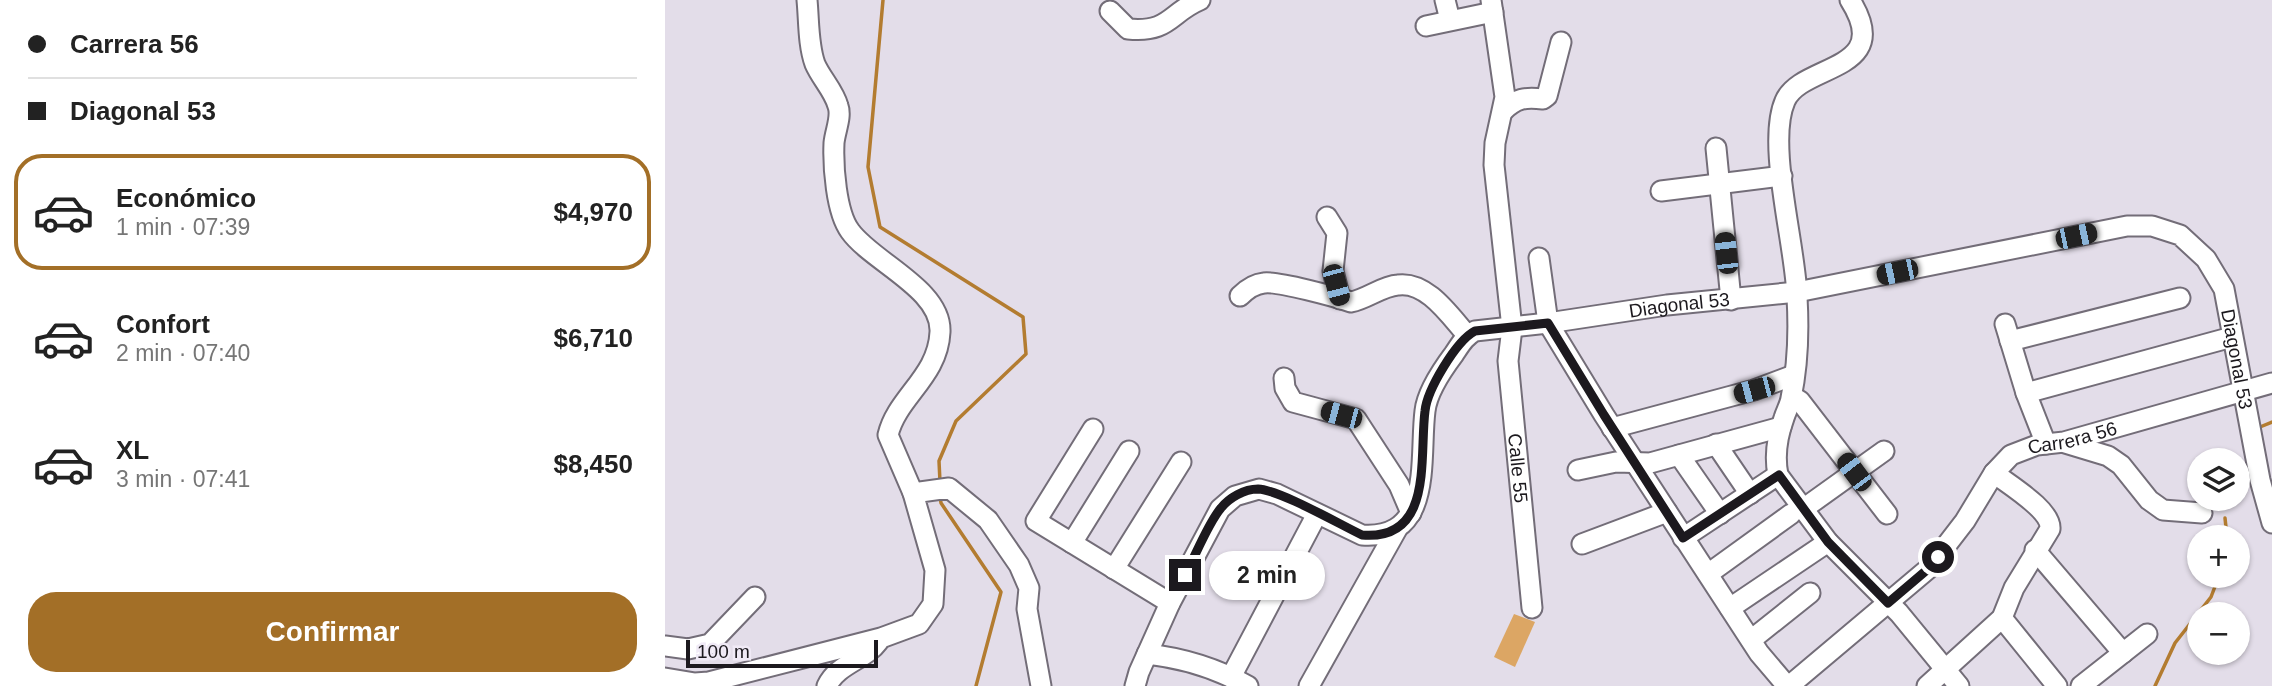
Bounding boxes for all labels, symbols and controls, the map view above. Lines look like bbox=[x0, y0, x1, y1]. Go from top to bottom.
text: Carrera 56 bbox=[70, 29, 199, 59]
text: Diagonal 53 bbox=[70, 96, 216, 126]
icon: car bbox=[32, 181, 95, 244]
text: Económico bbox=[116, 183, 256, 213]
text: $4,970 bbox=[553, 197, 633, 227]
text: 1 min · 07:39 bbox=[116, 214, 250, 240]
car bbox=[2054, 221, 2099, 251]
car bbox=[1714, 231, 1739, 275]
car bbox=[1875, 257, 1920, 287]
car bbox=[1321, 262, 1352, 308]
street label: Diagonal 53 bbox=[1627, 288, 1731, 321]
icon: car bbox=[32, 307, 95, 370]
street label: Diagonal 53 bbox=[2217, 307, 2257, 411]
text: Confort bbox=[116, 309, 210, 339]
text: $6,710 bbox=[553, 323, 633, 353]
text: 2 min · 07:40 bbox=[116, 340, 250, 366]
car bbox=[1731, 374, 1778, 406]
car bbox=[1318, 399, 1365, 431]
street label: Carrera 56 bbox=[2024, 417, 2119, 458]
street label: Calle 55 bbox=[1505, 432, 1532, 504]
icon: car bbox=[32, 433, 95, 496]
text: XL bbox=[116, 435, 149, 465]
map controls bbox=[2187, 448, 2250, 665]
button: layers bbox=[2187, 448, 2250, 511]
text: $8,450 bbox=[553, 449, 633, 479]
car bbox=[1833, 449, 1876, 495]
text: 3 min · 07:41 bbox=[116, 466, 250, 492]
button: + bbox=[2187, 525, 2250, 588]
route start bbox=[1922, 541, 1954, 573]
callout: 2 min bbox=[1209, 550, 1325, 600]
route end bbox=[1169, 559, 1201, 591]
text: 2 min bbox=[1237, 562, 1297, 588]
button: Confirmar bbox=[28, 592, 637, 672]
button: − bbox=[2187, 602, 2250, 665]
scale bar bbox=[686, 637, 879, 669]
text: 100 m bbox=[697, 641, 750, 662]

